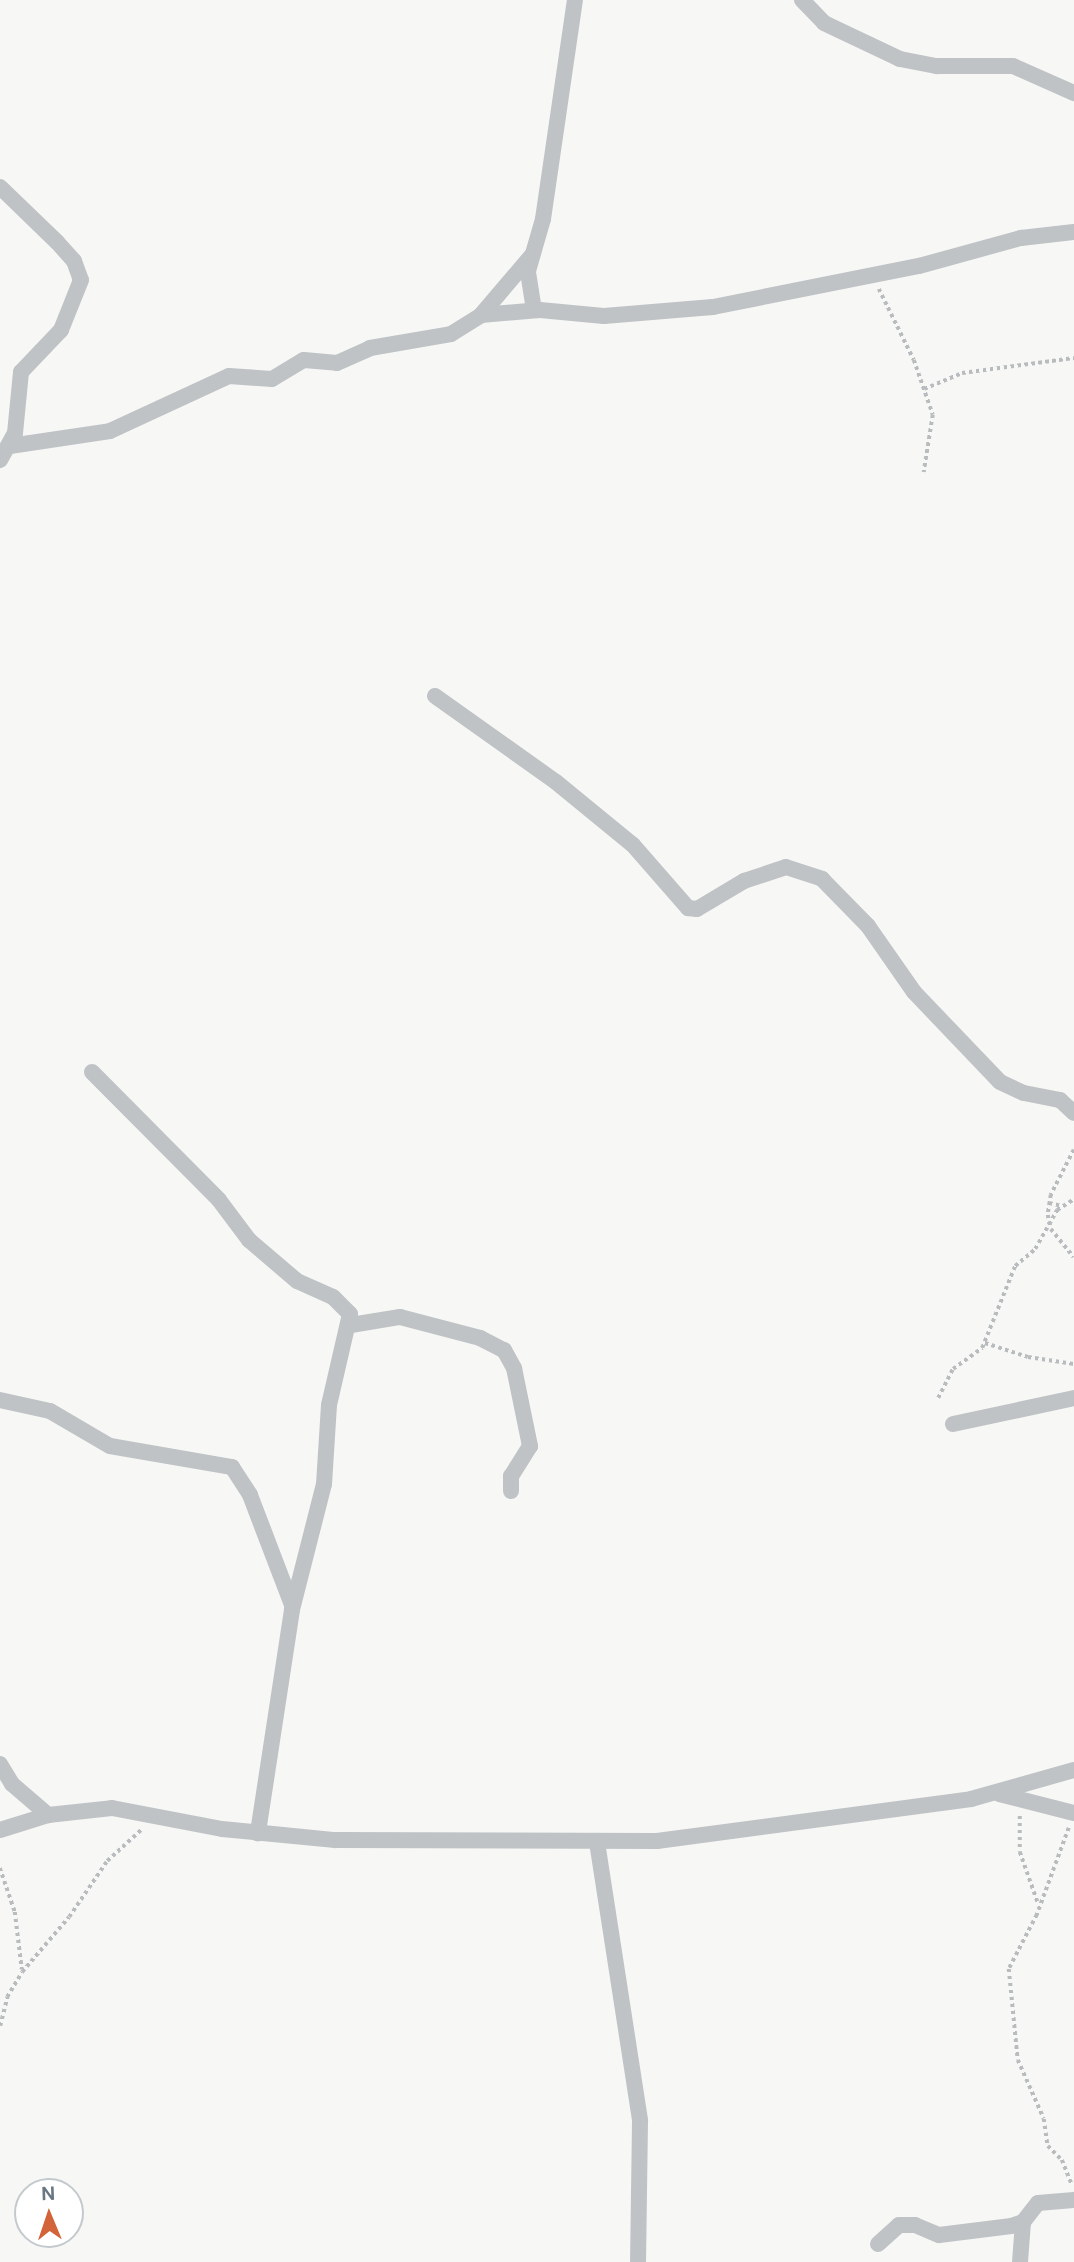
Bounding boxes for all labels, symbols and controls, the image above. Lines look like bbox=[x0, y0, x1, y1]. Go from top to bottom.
north arrow bbox=[14, 2178, 84, 2248]
text: N bbox=[41, 2181, 56, 2206]

